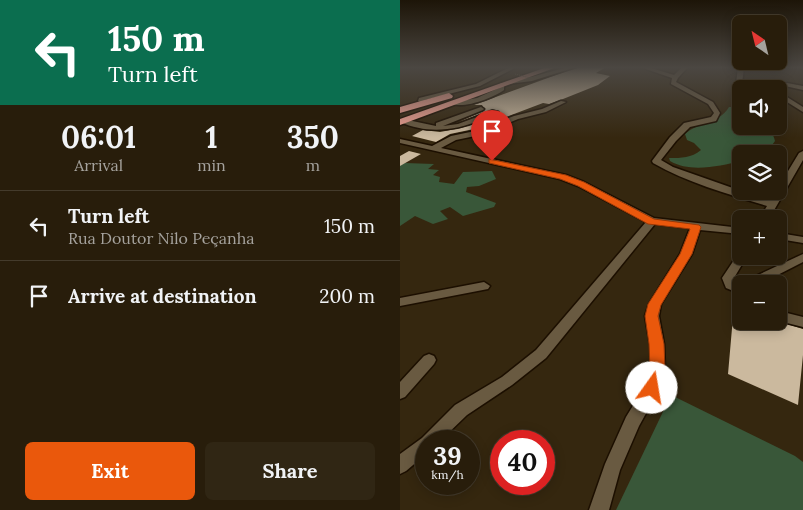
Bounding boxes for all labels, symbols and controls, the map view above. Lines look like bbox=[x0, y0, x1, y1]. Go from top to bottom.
north arrow bbox=[732, 15, 788, 70]
map controls bbox=[732, 15, 787, 330]
text: 150 m bbox=[108, 16, 205, 61]
icon: left bbox=[25, 20, 90, 85]
text: Turn left bbox=[108, 60, 198, 88]
button: sound bbox=[732, 80, 787, 135]
pin bbox=[471, 110, 513, 161]
icon: arrive bbox=[478, 117, 506, 145]
text: 06:01 bbox=[61, 118, 136, 156]
text: 1 bbox=[205, 118, 218, 156]
text: 350 bbox=[287, 118, 339, 156]
button: layers bbox=[732, 145, 787, 200]
text: Arrival bbox=[74, 155, 123, 175]
text: min bbox=[197, 155, 226, 175]
text: m bbox=[306, 155, 320, 175]
text: Turn left bbox=[68, 204, 149, 228]
button: + bbox=[732, 210, 787, 265]
icon: left bbox=[25, 212, 53, 240]
text: 150 m bbox=[324, 214, 375, 238]
text: Rua Doutor Nilo Peçanha bbox=[68, 228, 255, 248]
button: − bbox=[732, 275, 787, 330]
icon: arrive bbox=[25, 282, 53, 310]
text: Arrive at destination bbox=[68, 284, 257, 308]
text: 200 m bbox=[319, 284, 375, 308]
position arrow bbox=[625, 361, 677, 413]
speed limit sign: 40 bbox=[490, 430, 555, 495]
text: 39 bbox=[433, 440, 462, 472]
button: Exit bbox=[25, 442, 195, 500]
button: Share bbox=[205, 442, 375, 500]
text: km/h bbox=[431, 467, 464, 482]

